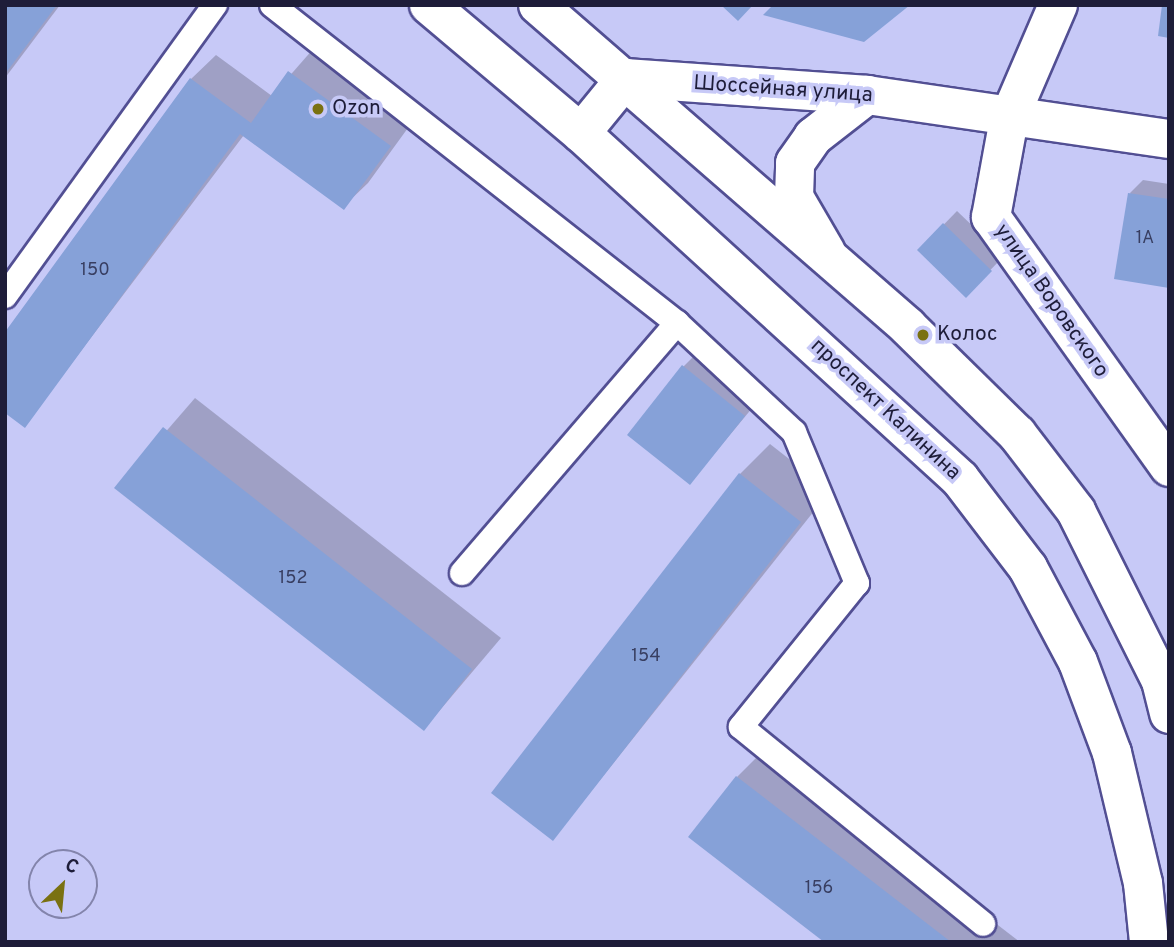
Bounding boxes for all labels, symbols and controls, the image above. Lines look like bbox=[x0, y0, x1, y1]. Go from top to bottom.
street label: Шоссейная улица bbox=[692, 71, 874, 109]
place label: Ozon bbox=[332, 96, 381, 122]
marker: Ozon bbox=[310, 101, 326, 117]
street label: улица Воровского bbox=[989, 219, 1113, 383]
house number: 1А bbox=[1136, 228, 1154, 250]
house number: 150 bbox=[80, 260, 110, 282]
place label: Колос bbox=[937, 322, 997, 348]
marker: Колос bbox=[915, 327, 931, 343]
street label: проспект Калинина bbox=[805, 334, 965, 486]
house number: 152 bbox=[279, 568, 307, 590]
house number: 154 bbox=[631, 646, 661, 668]
north arrow bbox=[28, 849, 98, 919]
text: С bbox=[61, 853, 82, 880]
house number: 156 bbox=[805, 878, 833, 900]

